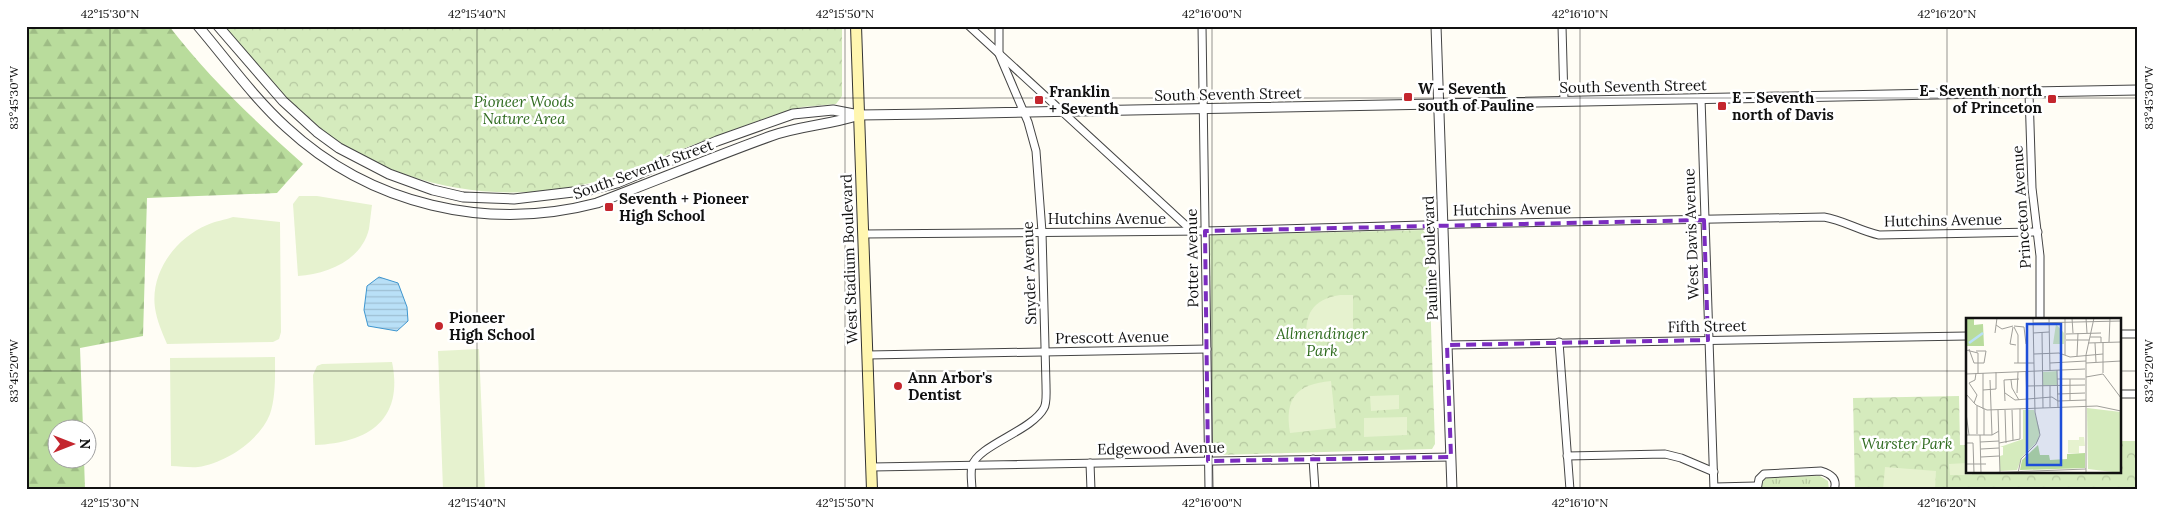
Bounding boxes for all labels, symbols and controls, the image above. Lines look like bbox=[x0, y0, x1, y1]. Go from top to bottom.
text: 42°15'30"N bbox=[81, 6, 139, 21]
text: 42°15'40"N bbox=[448, 6, 506, 21]
text: 42°15'50"N bbox=[816, 6, 874, 21]
text: 42°16'00"N bbox=[1182, 6, 1242, 21]
text: 42°16'10"N bbox=[1552, 6, 1608, 21]
text: 42°16'20"N bbox=[1918, 6, 1976, 21]
text: 83°45'30"W bbox=[6, 65, 21, 130]
text: 83°45'30"W bbox=[2141, 65, 2156, 130]
street label: South Seventh Street bbox=[1559, 75, 1707, 97]
place label: W - Seventh south of Pauline bbox=[1418, 79, 1534, 115]
place label: E- Seventh north of Princeton bbox=[1919, 81, 2043, 117]
place label: Franklin + Seventh bbox=[1049, 82, 1120, 118]
street label: South Seventh Street bbox=[1154, 83, 1302, 105]
place label: E - Seventh north of Davis bbox=[1732, 88, 1834, 124]
marker: W - Seventh south of Pauline bbox=[1402, 91, 1414, 103]
park label: Pioneer Woods Nature Area bbox=[474, 92, 574, 128]
marker: E- Seventh north of Princeton bbox=[2046, 93, 2058, 105]
marker: Franklin + Seventh bbox=[1033, 94, 1045, 106]
marker: E - Seventh north of Davis bbox=[1716, 100, 1728, 112]
street label: South Seventh Street bbox=[570, 135, 716, 203]
street label: Princeton Avenue bbox=[2007, 145, 2035, 269]
street label: West Davis Avenue bbox=[1679, 168, 1703, 300]
street label: West Stadium Boulevard bbox=[837, 174, 861, 344]
place label: Seventh + Pioneer High School bbox=[619, 189, 750, 225]
street label: Pauline Boulevard bbox=[1418, 195, 1442, 321]
street label: Hutchins Avenue bbox=[1453, 198, 1571, 220]
marker: Seventh + Pioneer High School bbox=[603, 201, 615, 213]
street label: Potter Avenue bbox=[1182, 208, 1202, 308]
street label: Hutchins Avenue bbox=[1048, 209, 1166, 228]
street label: Hutchins Avenue bbox=[1884, 209, 2002, 231]
street label: Snyder Avenue bbox=[1018, 221, 1040, 325]
place label: Pioneer High School bbox=[449, 308, 535, 344]
street label: Fifth Street bbox=[1667, 316, 1747, 336]
inset map bbox=[1966, 318, 2120, 474]
marker: Pioneer High School bbox=[433, 320, 445, 332]
park label: Allmendinger Park bbox=[1275, 324, 1368, 360]
street label: Prescott Avenue bbox=[1055, 327, 1169, 347]
text: 83°45'20"W bbox=[6, 338, 21, 403]
text: 83°45'20"W bbox=[2141, 338, 2156, 403]
place label: Ann Arbor's Dentist bbox=[908, 368, 992, 404]
marker: Ann Arbor's Dentist bbox=[892, 380, 904, 392]
north arrow bbox=[48, 418, 98, 468]
park label: Wurster Park bbox=[1861, 434, 1953, 453]
street label: Edgewood Avenue bbox=[1097, 437, 1225, 459]
text: N bbox=[76, 439, 94, 450]
text: 42°15'30"N bbox=[81, 495, 139, 510]
text: 42°15'40"N bbox=[448, 495, 506, 510]
text: 42°15'50"N bbox=[816, 495, 874, 510]
text: 42°16'00"N bbox=[1182, 495, 1242, 510]
text: 42°16'10"N bbox=[1552, 495, 1608, 510]
text: 42°16'20"N bbox=[1918, 495, 1976, 510]

